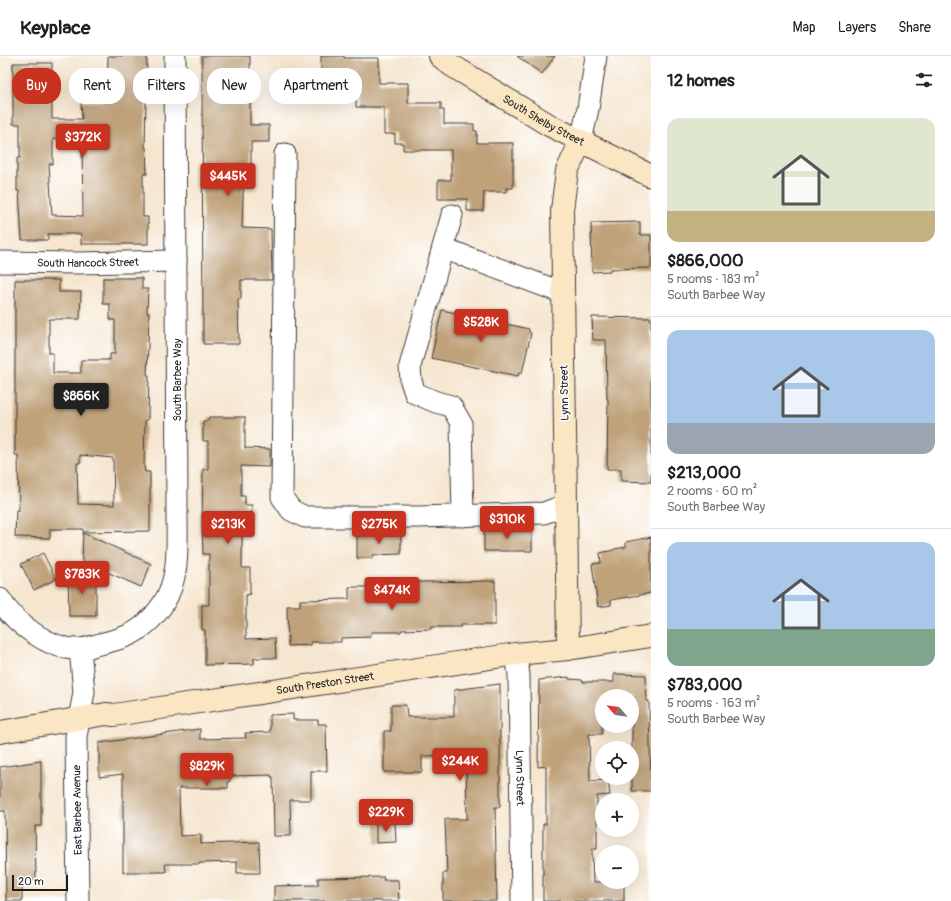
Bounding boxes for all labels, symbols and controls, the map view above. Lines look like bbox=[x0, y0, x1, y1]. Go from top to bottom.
text: Keyplace bbox=[20, 16, 90, 40]
text: Map bbox=[793, 19, 816, 36]
text: Layers bbox=[838, 19, 876, 36]
text: Share bbox=[898, 19, 931, 36]
chip: Buy bbox=[12, 68, 61, 104]
chip: Rent bbox=[69, 68, 125, 104]
chip: Filters bbox=[133, 68, 199, 104]
chip: New bbox=[207, 68, 261, 104]
chip: Apartment bbox=[269, 68, 362, 104]
icon: filters bbox=[913, 69, 935, 91]
text: 12 homes bbox=[667, 70, 735, 91]
street label: South Shelby Street bbox=[500, 92, 587, 149]
pin: $372K bbox=[55, 124, 111, 158]
text: $372K bbox=[65, 129, 101, 145]
icon: home bbox=[765, 144, 837, 216]
pin: $445K bbox=[200, 163, 256, 197]
text: $445K bbox=[209, 168, 247, 184]
text: $866,000 bbox=[667, 250, 744, 271]
street label: South Hancock Street bbox=[37, 256, 140, 270]
text: 5 rooms · 183 m² bbox=[667, 271, 760, 287]
text: South Barbee Way bbox=[667, 287, 765, 303]
pin: $528K bbox=[453, 309, 509, 343]
text: $528K bbox=[463, 314, 499, 330]
street label: South Barbee Way bbox=[171, 338, 184, 421]
icon: home bbox=[765, 356, 837, 428]
street label: Lynn Street bbox=[558, 365, 571, 421]
pin: $866K bbox=[53, 383, 109, 417]
text: $866K bbox=[63, 388, 99, 404]
text: $213,000 bbox=[667, 462, 741, 483]
text: 2 rooms · 60 m² bbox=[667, 483, 757, 499]
text: South Barbee Way bbox=[667, 499, 765, 515]
pin: $310K bbox=[479, 506, 535, 540]
pin: $213K bbox=[200, 511, 256, 545]
pin: $275K bbox=[351, 511, 407, 545]
text: $310K bbox=[489, 511, 525, 527]
text: $213K bbox=[211, 516, 245, 532]
text: $275K bbox=[361, 516, 397, 532]
pin: $783K bbox=[54, 561, 110, 595]
text: $783K bbox=[64, 566, 100, 582]
icon: home bbox=[765, 568, 837, 640]
pin: $474K bbox=[364, 577, 420, 611]
text: $474K bbox=[374, 582, 410, 598]
street label: South Preston Street bbox=[275, 670, 375, 697]
text: $783,000 bbox=[667, 674, 742, 695]
north arrow bbox=[595, 689, 639, 733]
map controls bbox=[595, 689, 639, 889]
text: 5 rooms · 163 m² bbox=[667, 695, 761, 711]
text: South Barbee Way bbox=[667, 711, 765, 727]
button: locate bbox=[595, 741, 639, 785]
pin: $244K bbox=[432, 748, 488, 782]
street label: Lynn Street bbox=[513, 750, 527, 806]
pin: $829K bbox=[179, 753, 235, 787]
text: $244K bbox=[441, 753, 479, 769]
text: $829K bbox=[189, 758, 225, 774]
street label: East Barbee Avenue bbox=[70, 764, 85, 855]
button: + bbox=[595, 793, 639, 837]
pin: $229K bbox=[358, 799, 414, 833]
text: $229K bbox=[368, 804, 404, 820]
button: − bbox=[595, 845, 639, 889]
scale bar bbox=[12, 873, 68, 892]
text: 20 m bbox=[18, 875, 44, 888]

